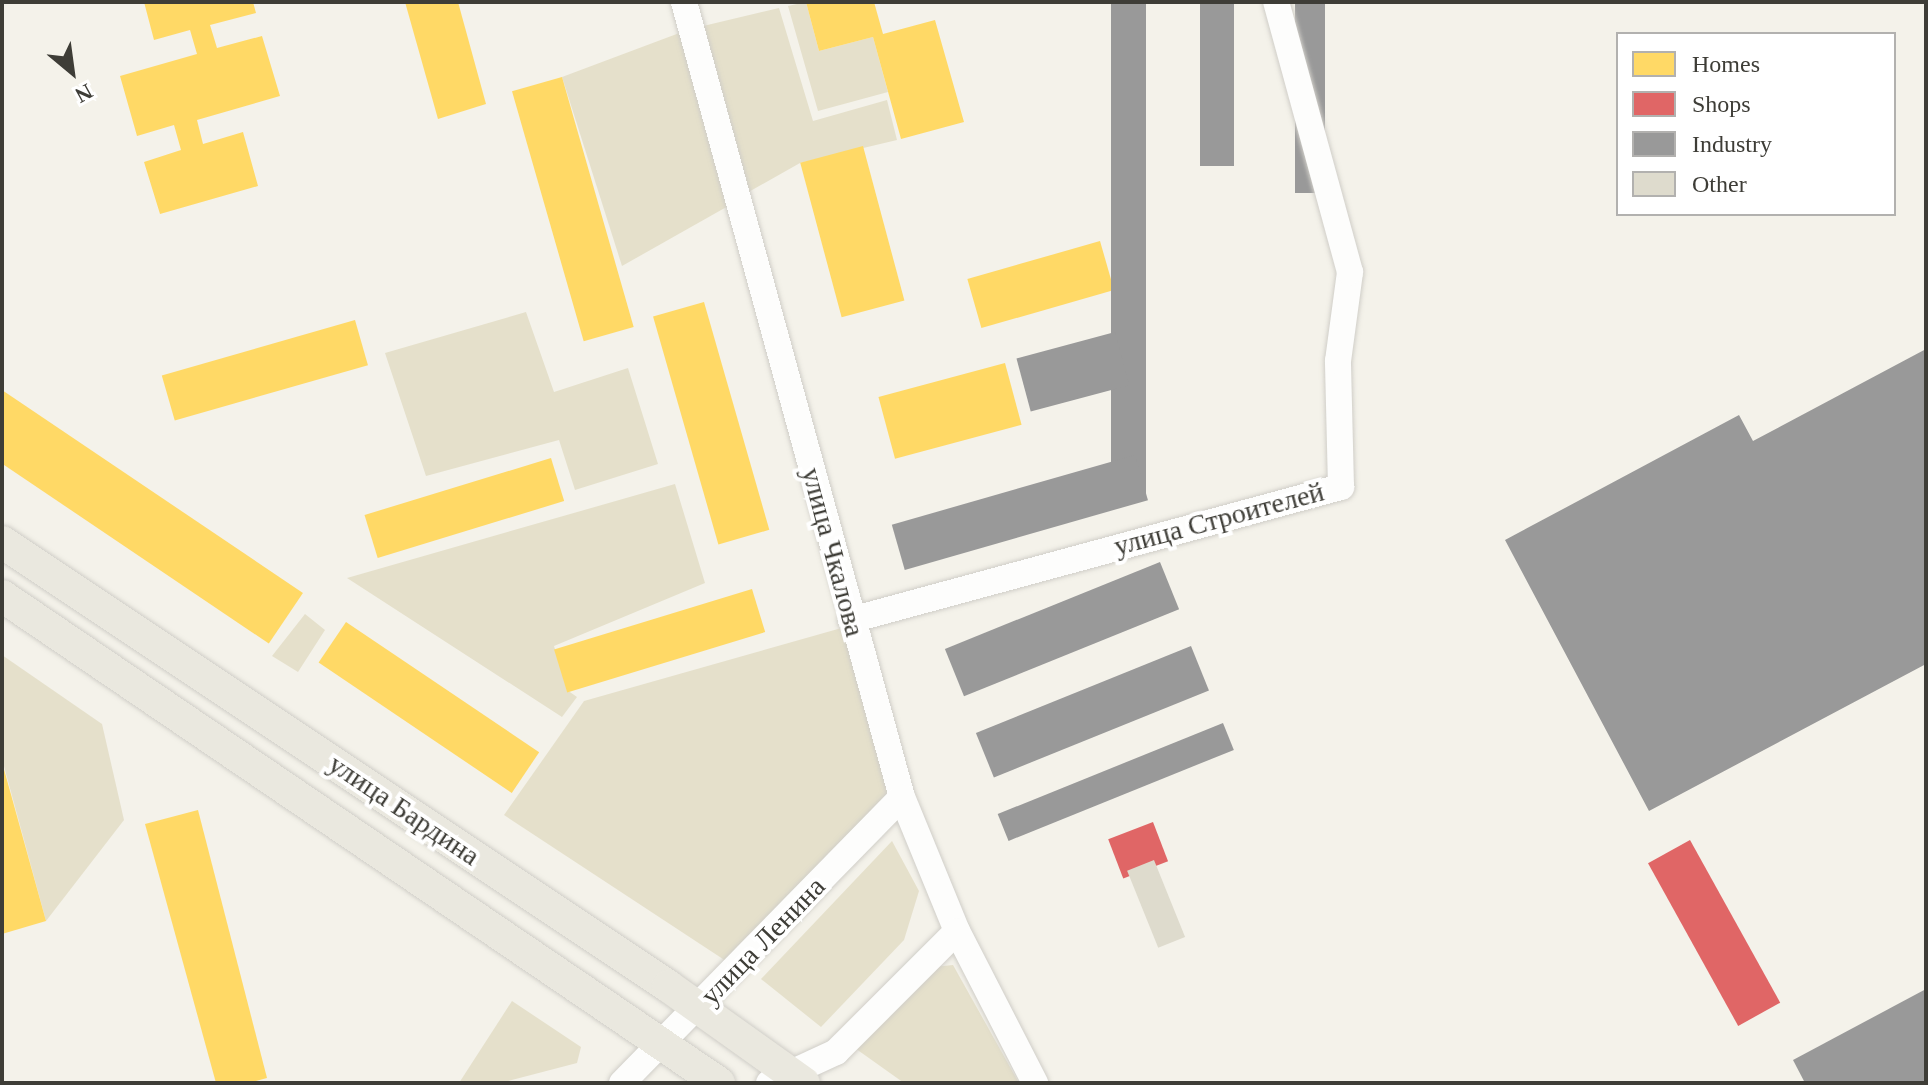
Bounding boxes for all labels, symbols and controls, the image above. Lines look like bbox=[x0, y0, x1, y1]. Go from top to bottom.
north arrow bbox=[32, 32, 112, 112]
legend bbox=[1616, 32, 1896, 216]
text: Homes bbox=[1692, 51, 1760, 77]
text: N bbox=[71, 79, 97, 108]
text: Shops bbox=[1692, 91, 1751, 117]
text: Industry bbox=[1692, 131, 1772, 157]
text: Other bbox=[1692, 171, 1747, 197]
street label: улица Чкалова bbox=[794, 464, 872, 640]
street label: улица Строителей bbox=[1110, 475, 1328, 563]
street label: улица Бардина bbox=[322, 747, 486, 873]
street label: улица Ленина bbox=[694, 870, 832, 1012]

